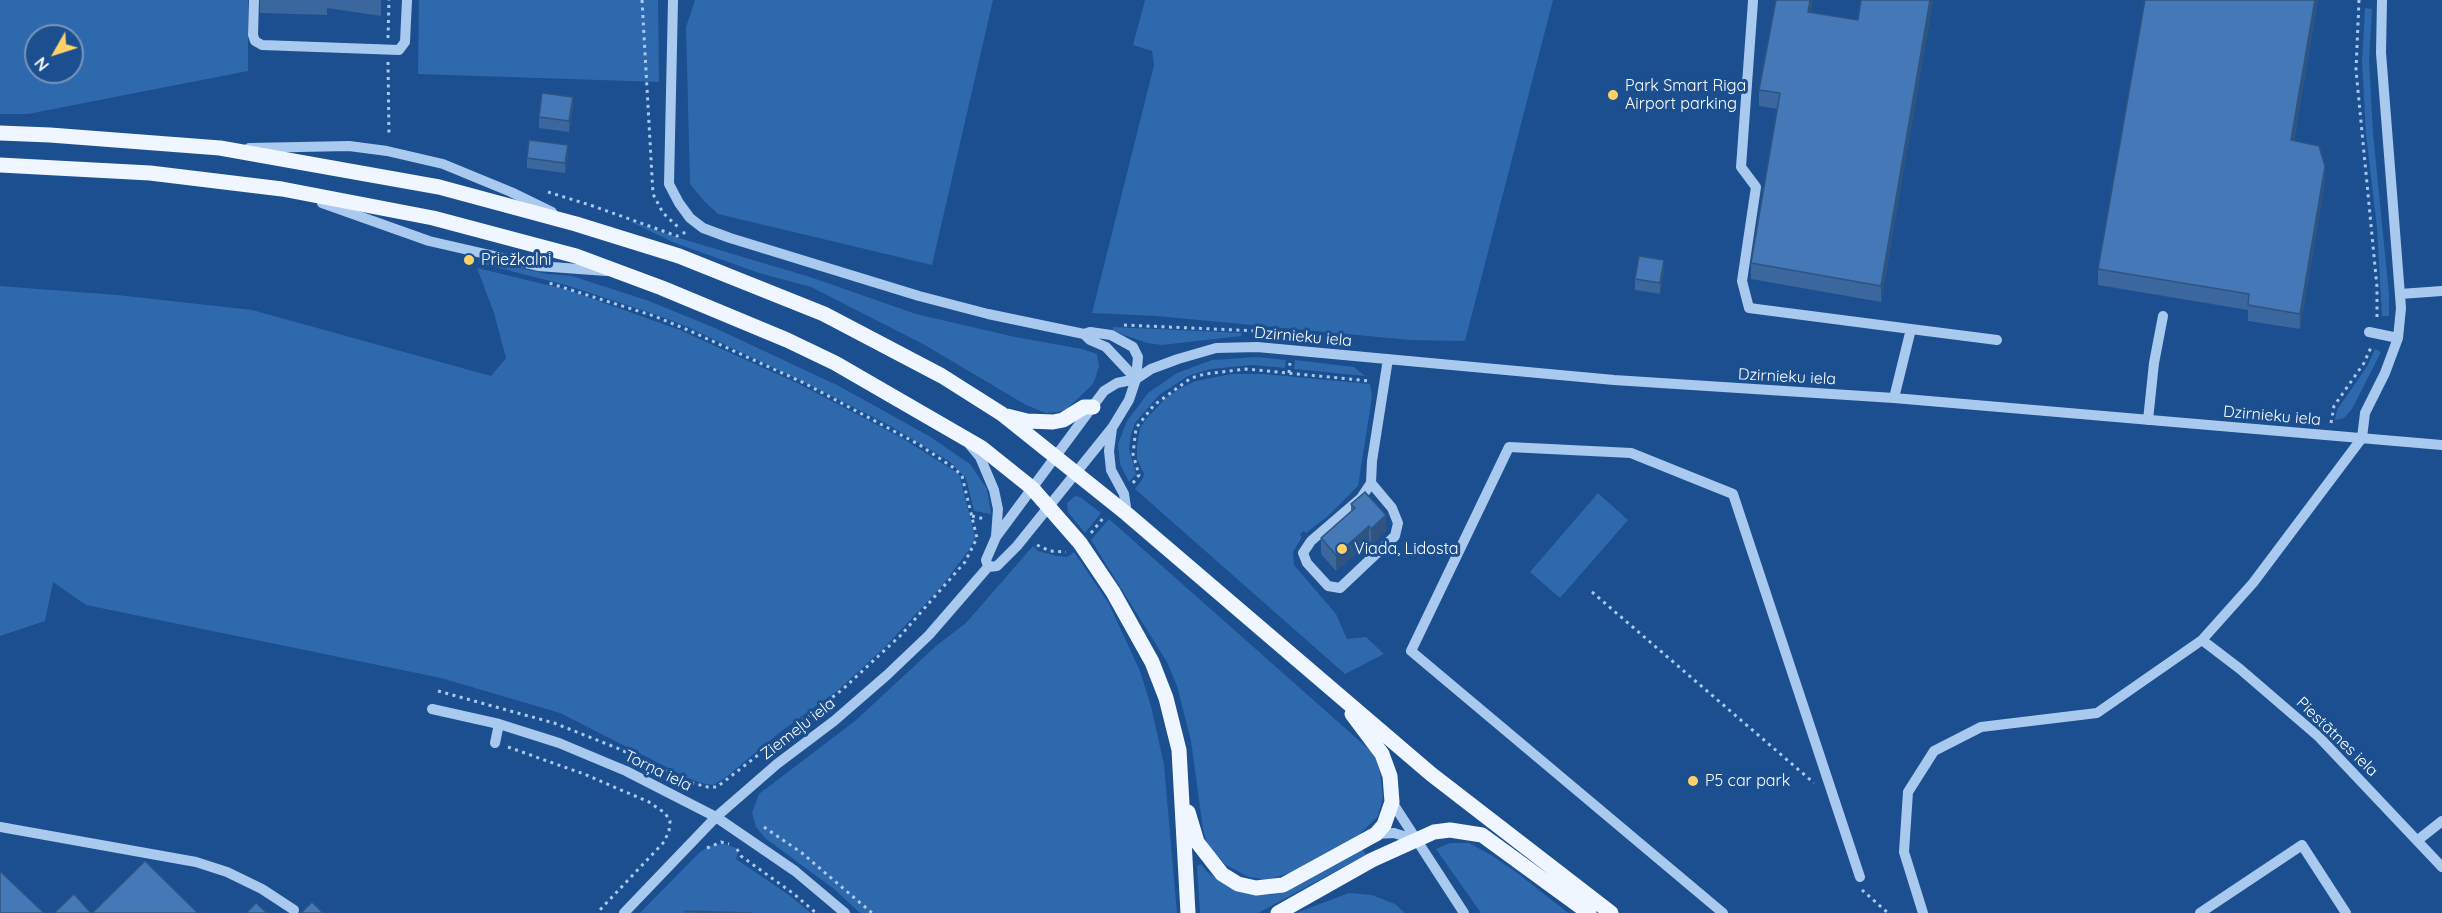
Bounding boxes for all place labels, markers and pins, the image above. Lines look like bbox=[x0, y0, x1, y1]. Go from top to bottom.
place label: Park Smart Riga Airport parking bbox=[1625, 76, 1746, 114]
marker: Park Smart Riga Airport parking bbox=[1606, 88, 1620, 102]
place label: Priežkalni bbox=[481, 250, 551, 270]
marker: Priežkalni bbox=[462, 253, 476, 267]
place label: Viada, Lidosta bbox=[1354, 539, 1459, 559]
marker: Viada, Lidosta bbox=[1335, 542, 1349, 556]
place label: P5 car park bbox=[1705, 771, 1790, 791]
marker: P5 car park bbox=[1686, 774, 1700, 788]

